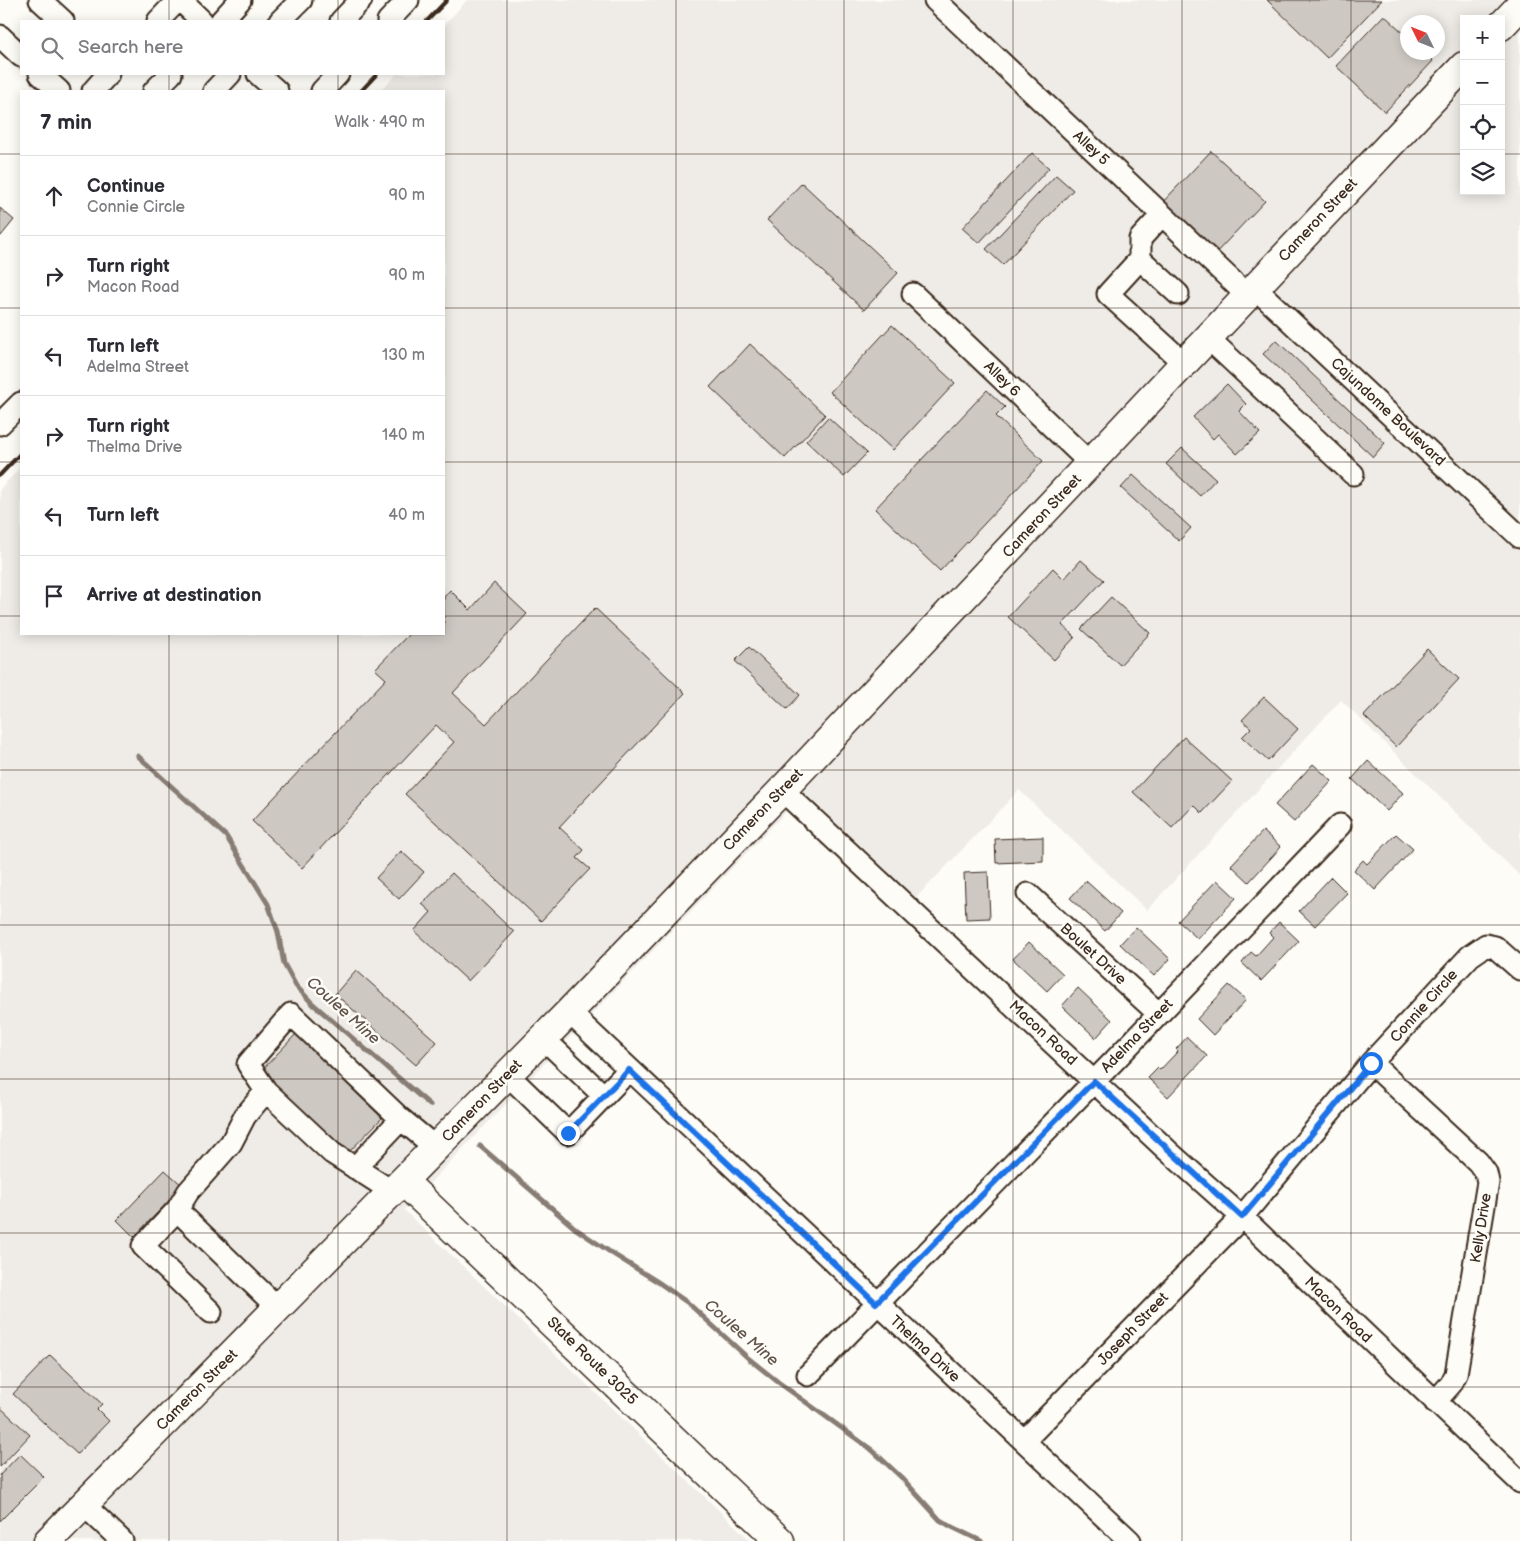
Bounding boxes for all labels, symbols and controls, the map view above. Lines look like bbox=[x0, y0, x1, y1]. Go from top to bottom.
north arrow bbox=[1400, 15, 1445, 60]
map controls bbox=[1460, 15, 1505, 195]
button: + bbox=[1460, 15, 1505, 60]
search box bbox=[20, 20, 445, 75]
icon: search bbox=[38, 34, 66, 62]
text: Search here bbox=[78, 36, 183, 59]
button: − bbox=[1460, 60, 1505, 105]
button: locate bbox=[1460, 105, 1505, 150]
text: 7 min bbox=[40, 110, 92, 135]
text: Walk · 490 m bbox=[334, 113, 425, 132]
street label: Alley 5 bbox=[1069, 126, 1113, 170]
button: layers bbox=[1460, 150, 1505, 195]
street label: Cameron Street bbox=[1274, 174, 1362, 266]
text: Continue bbox=[87, 175, 165, 198]
icon: ahead bbox=[40, 182, 68, 210]
text: 90 m bbox=[389, 186, 425, 205]
text: Connie Circle bbox=[87, 198, 185, 217]
text: Turn right bbox=[87, 255, 170, 278]
icon: right bbox=[40, 262, 68, 290]
text: 90 m bbox=[389, 266, 425, 285]
text: Macon Road bbox=[87, 278, 180, 297]
text: Turn left bbox=[87, 335, 159, 358]
icon: left bbox=[40, 342, 68, 370]
text: 130 m bbox=[382, 346, 425, 365]
street label: Cajundome Boulevard bbox=[1327, 354, 1449, 470]
street label: Alley 6 bbox=[980, 357, 1024, 401]
text: Adelma Street bbox=[87, 358, 189, 377]
text: Turn right bbox=[87, 415, 170, 438]
icon: right bbox=[40, 422, 68, 450]
text: 140 m bbox=[382, 426, 425, 445]
text: Thelma Drive bbox=[87, 438, 182, 457]
street label: Cameron Street bbox=[998, 470, 1086, 562]
icon: left bbox=[40, 502, 68, 530]
text: Turn left bbox=[87, 504, 159, 527]
text: 40 m bbox=[388, 506, 425, 525]
icon: arrive bbox=[40, 582, 68, 610]
text: Arrive at destination bbox=[87, 584, 262, 607]
street label: Cameron Street bbox=[719, 764, 807, 855]
street label: Boulet Drive bbox=[1056, 919, 1130, 989]
street label: Connie Circle bbox=[1386, 965, 1462, 1047]
water label: Coulee Mine bbox=[302, 973, 384, 1049]
street label: Adelma Street bbox=[1097, 995, 1177, 1077]
street label: Macon Road bbox=[1005, 996, 1081, 1070]
route start bbox=[1360, 1052, 1383, 1075]
street label: Cameron Street bbox=[438, 1055, 526, 1146]
route end bbox=[557, 1122, 580, 1145]
street label: Kelly Drive bbox=[1466, 1192, 1496, 1264]
street label: Macon Road bbox=[1300, 1273, 1376, 1347]
street label: Joseph Street bbox=[1093, 1288, 1173, 1370]
water label: Coulee Mine bbox=[700, 1296, 782, 1370]
street label: Thelma Drive bbox=[886, 1312, 964, 1386]
street label: State Route 3025 bbox=[543, 1313, 641, 1409]
street label: Cameron Street bbox=[152, 1345, 242, 1435]

